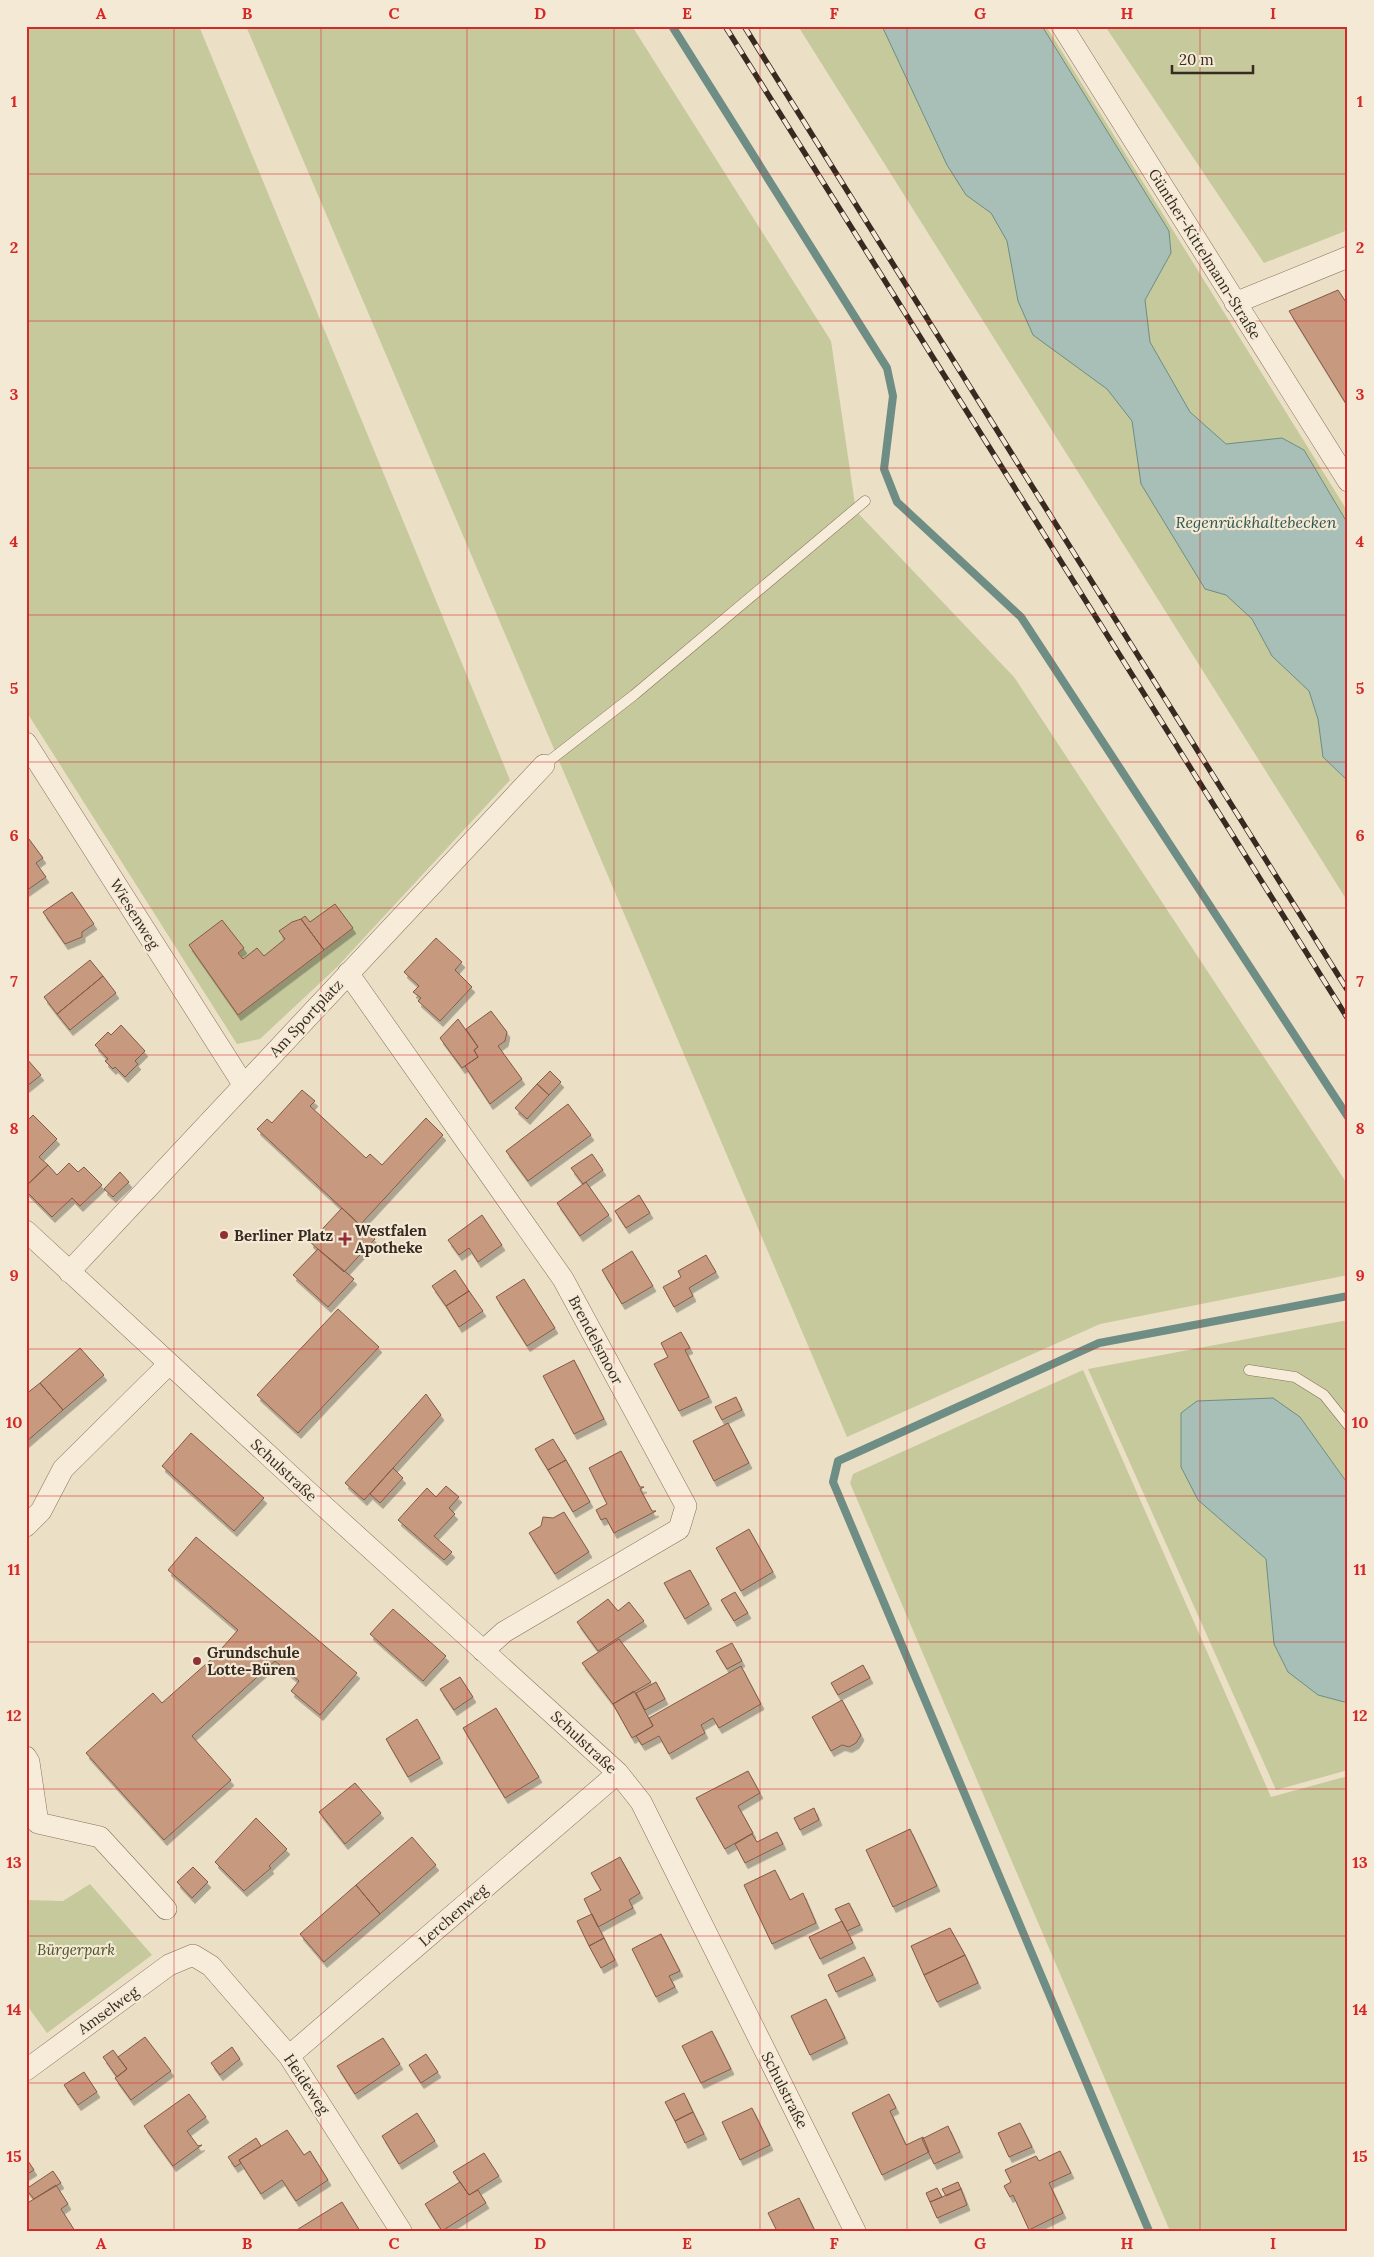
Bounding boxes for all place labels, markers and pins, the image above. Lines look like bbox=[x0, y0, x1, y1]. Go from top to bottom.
place label: Westfalen Apotheke bbox=[355, 1221, 427, 1257]
place label: Berliner Platz bbox=[234, 1226, 334, 1245]
marker: Berliner Platz bbox=[218, 1229, 230, 1241]
marker: Westfalen Apotheke bbox=[339, 1233, 351, 1245]
place label: Grundschule Lotte-Büren bbox=[207, 1643, 300, 1679]
marker: Grundschule Lotte-Büren bbox=[191, 1655, 203, 1667]

